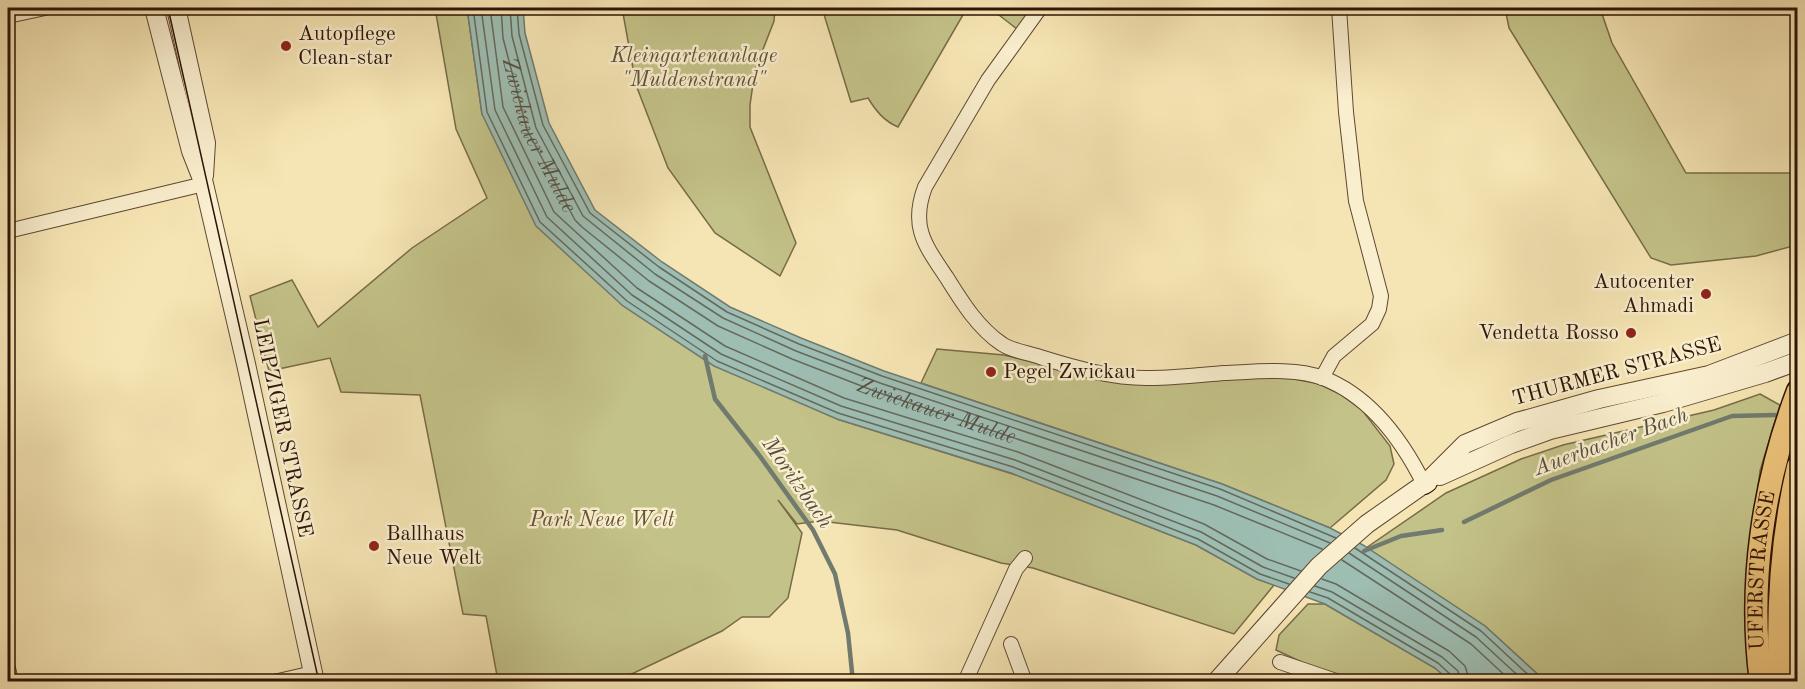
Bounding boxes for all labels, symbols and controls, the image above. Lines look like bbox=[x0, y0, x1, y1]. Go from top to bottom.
place label: Autopflege Clean-star bbox=[298, 24, 396, 69]
marker: Autopflege Clean-star bbox=[279, 39, 293, 53]
park label: Kleingartenanlage "Muldenstrand" bbox=[610, 46, 777, 91]
water label: Zwickauer Mulde bbox=[498, 55, 580, 217]
place label: Autocenter Ahmadi bbox=[1593, 272, 1694, 317]
marker: Autocenter Ahmadi bbox=[1699, 287, 1713, 301]
street label: LEIPZIGER STRASSE bbox=[249, 317, 315, 539]
place label: Vendetta Rosso bbox=[1478, 323, 1619, 344]
marker: Vendetta Rosso bbox=[1624, 326, 1638, 340]
street label: THURMER STRASSE bbox=[1510, 334, 1724, 410]
place label: Pegel Zwickau bbox=[1003, 362, 1136, 383]
marker: Pegel Zwickau bbox=[984, 365, 998, 379]
water label: Zwickauer Mulde bbox=[853, 374, 1019, 449]
water label: Auerbacher Bach bbox=[1530, 404, 1691, 480]
water label: Moritzbach bbox=[757, 432, 836, 533]
street label: UFERSTRASSE bbox=[1746, 489, 1779, 651]
park label: Park Neue Welt bbox=[528, 510, 675, 531]
place label: Ballhaus Neue Welt bbox=[386, 524, 482, 569]
marker: Ballhaus Neue Welt bbox=[367, 539, 381, 553]

